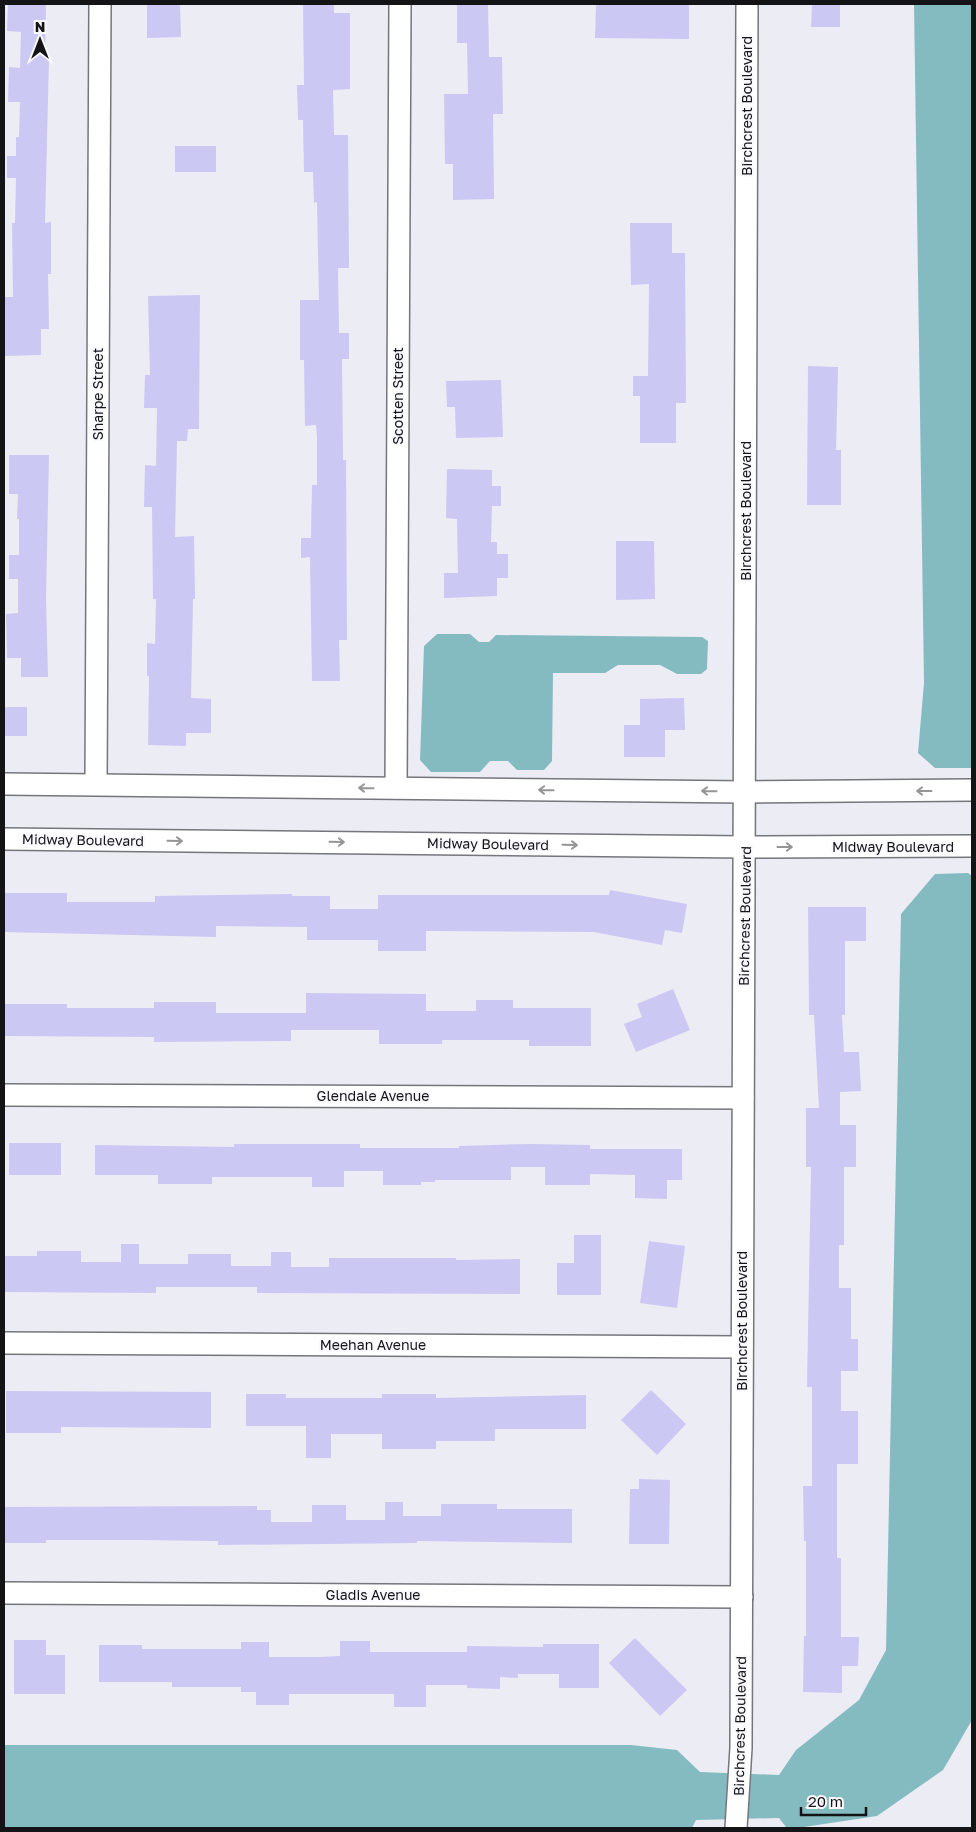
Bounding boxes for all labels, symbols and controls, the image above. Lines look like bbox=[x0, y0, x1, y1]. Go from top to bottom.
north arrow bbox=[15, 15, 65, 65]
text: N bbox=[35, 18, 45, 35]
street label: Birchcrest Boulevard bbox=[738, 36, 755, 176]
street label: Scotten Street bbox=[389, 347, 406, 445]
street label: Sharpe Street bbox=[89, 348, 106, 440]
street label: Birchcrest Boulevard bbox=[737, 441, 754, 581]
one-way arrow bbox=[358, 783, 374, 792]
one-way arrow bbox=[538, 785, 554, 794]
one-way arrow bbox=[916, 786, 932, 796]
one-way arrow bbox=[701, 787, 717, 796]
street label: Midway Boulevard bbox=[22, 830, 144, 849]
street label: Midway Boulevard bbox=[427, 834, 549, 853]
one-way arrow bbox=[166, 836, 183, 846]
one-way arrow bbox=[329, 838, 345, 847]
street label: Midway Boulevard bbox=[832, 838, 954, 855]
one-way arrow bbox=[562, 840, 578, 850]
one-way arrow bbox=[776, 842, 793, 852]
street label: Birchcrest Boulevard bbox=[735, 846, 754, 986]
street label: Glendale Avenue bbox=[317, 1087, 429, 1104]
street label: Birchcrest Boulevard bbox=[733, 1251, 750, 1391]
street label: Meehan Avenue bbox=[320, 1336, 426, 1353]
street label: Gladis Avenue bbox=[326, 1586, 420, 1603]
street label: Birchcrest Boulevard bbox=[730, 1656, 749, 1796]
scale bar bbox=[801, 1784, 866, 1816]
text: 20 m bbox=[808, 1792, 843, 1810]

